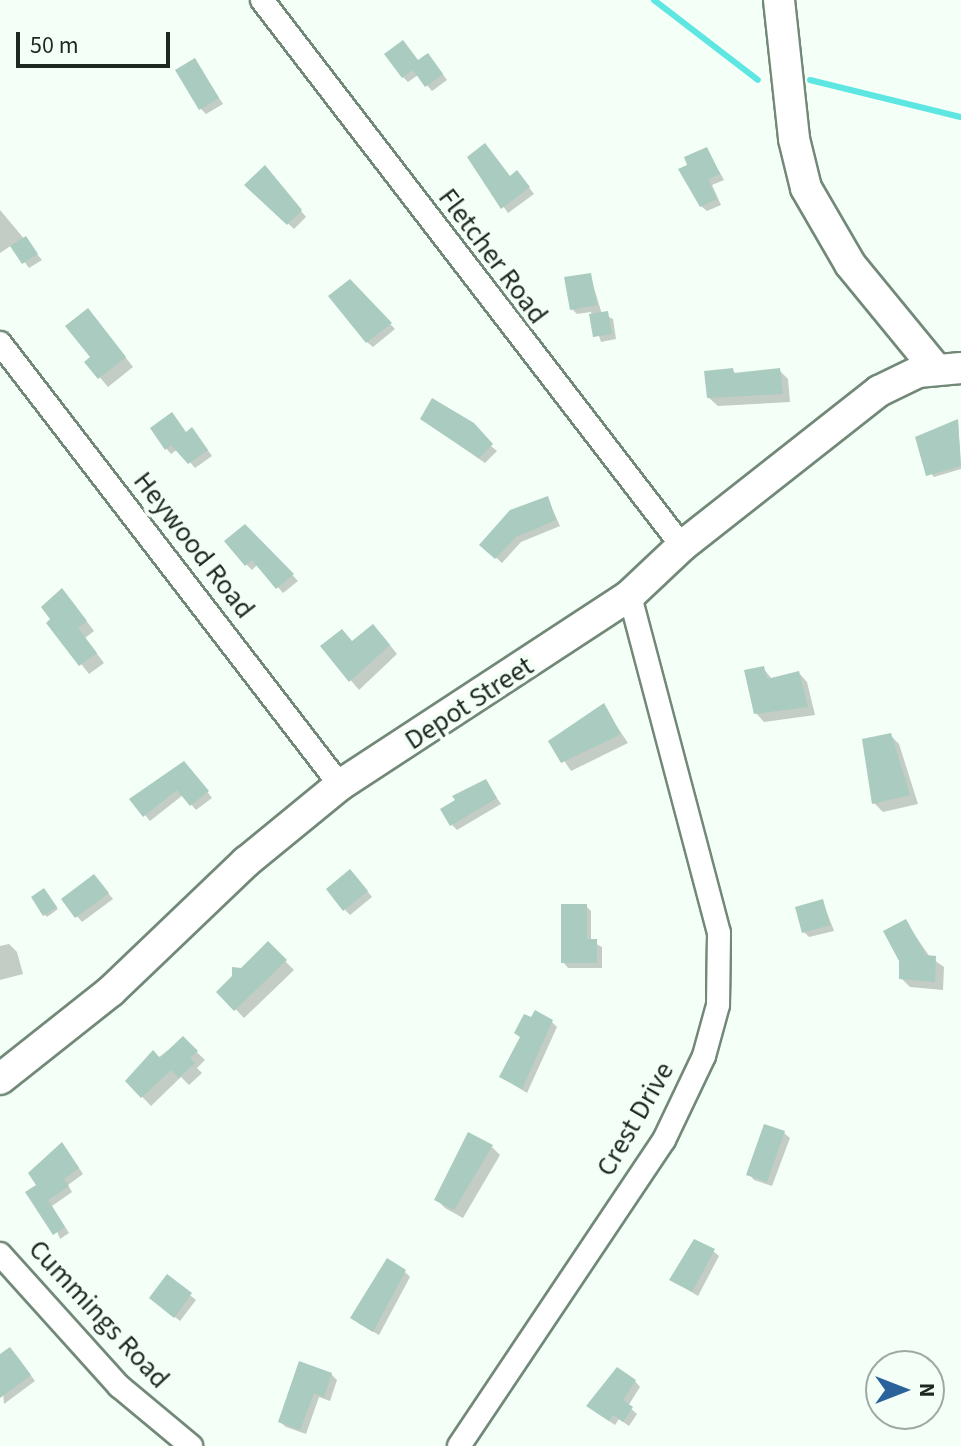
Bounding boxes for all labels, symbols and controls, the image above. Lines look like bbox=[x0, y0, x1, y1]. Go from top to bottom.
scale bar bbox=[20, 16, 174, 66]
text: 50 m bbox=[30, 28, 79, 63]
street label: Fletcher Road bbox=[431, 182, 555, 330]
street label: Heywood Road bbox=[126, 465, 262, 625]
street label: Depot Street bbox=[398, 649, 540, 757]
street label: Crest Drive bbox=[589, 1056, 681, 1182]
street label: Cummings Road bbox=[22, 1233, 176, 1395]
north arrow bbox=[865, 1350, 945, 1430]
text: N bbox=[911, 1383, 943, 1397]

